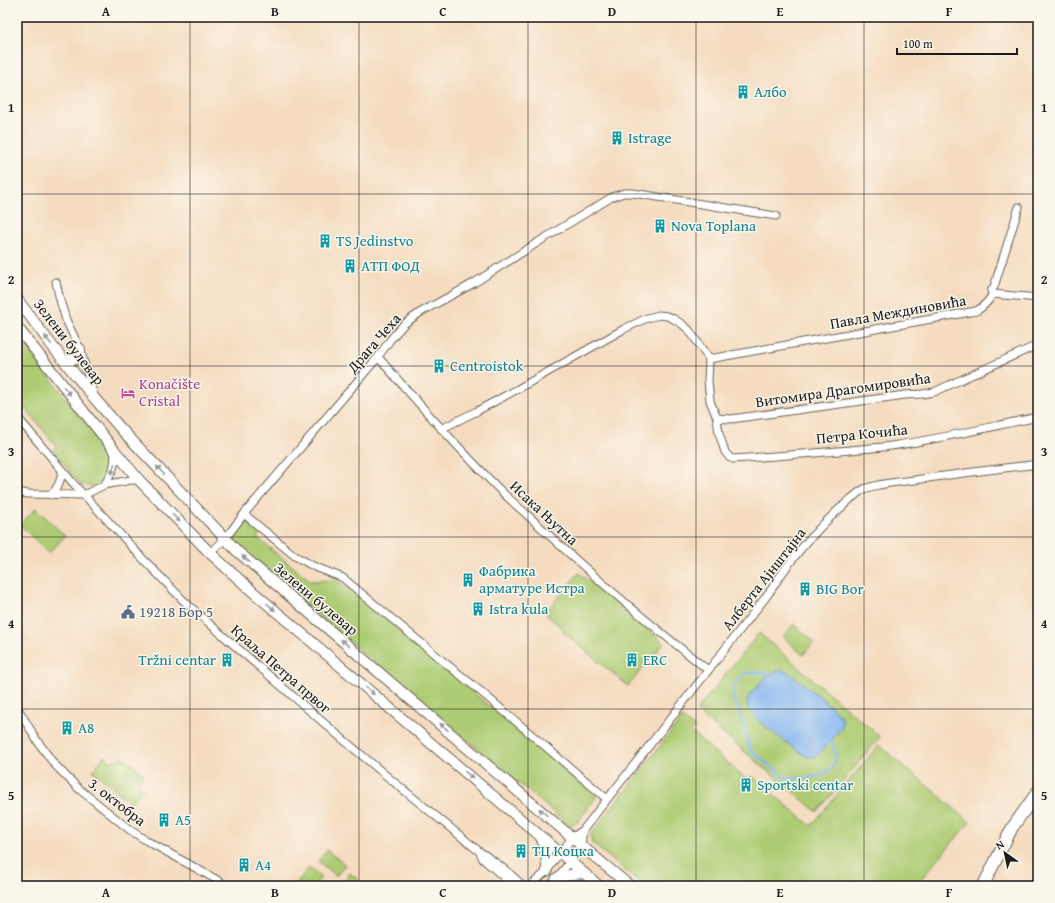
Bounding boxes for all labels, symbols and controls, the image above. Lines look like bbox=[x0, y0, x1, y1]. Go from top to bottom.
text: A bbox=[102, 2, 111, 21]
text: B bbox=[271, 2, 279, 21]
text: C bbox=[439, 2, 447, 21]
text: D bbox=[608, 2, 616, 21]
text: E bbox=[777, 2, 784, 21]
text: F bbox=[946, 2, 953, 21]
scale bar bbox=[897, 30, 1017, 56]
text: 100 m bbox=[903, 35, 933, 52]
place label: Албо bbox=[754, 81, 787, 102]
building icon: Албо bbox=[735, 84, 751, 100]
text: 1 bbox=[8, 98, 14, 117]
text: 1 bbox=[1041, 98, 1047, 117]
place label: Istrage bbox=[628, 127, 672, 148]
building icon: Istrage bbox=[609, 130, 625, 146]
place label: Nova Toplana bbox=[671, 215, 756, 236]
building icon: Nova Toplana bbox=[652, 218, 668, 234]
place label: TS Jedinstvo bbox=[336, 230, 414, 251]
building icon: TS Jedinstvo bbox=[317, 233, 333, 249]
place label: АТП ФОД bbox=[361, 255, 420, 276]
building icon: АТП ФОД bbox=[342, 258, 358, 274]
text: 2 bbox=[8, 270, 15, 289]
text: 2 bbox=[1041, 270, 1048, 289]
street label: Павла Междиновића bbox=[828, 289, 968, 334]
street label: Зелени булевар bbox=[29, 294, 110, 389]
street label: Драга Чеха bbox=[341, 308, 406, 378]
one-way arrow bbox=[44, 335, 52, 345]
place label: Centroistok bbox=[450, 355, 524, 376]
building icon: Centroistok bbox=[431, 358, 447, 374]
street label: Витомира Драгомировића bbox=[754, 367, 933, 412]
place label: Konačište Cristal bbox=[139, 373, 200, 411]
one-way arrow bbox=[62, 385, 71, 396]
hotel icon: Konačište Cristal bbox=[120, 385, 136, 401]
street label: Петра Кочића bbox=[815, 418, 910, 449]
text: 3 bbox=[8, 442, 14, 461]
text: 3 bbox=[1041, 442, 1047, 461]
one-way arrow bbox=[110, 464, 116, 476]
one-way arrow bbox=[155, 465, 165, 475]
street label: Исака Њутна bbox=[506, 476, 584, 550]
one-way arrow bbox=[171, 513, 181, 523]
street label: Алберта Ајнштајна bbox=[717, 522, 811, 635]
one-way arrow bbox=[241, 554, 252, 563]
street label: Зелени булевар bbox=[270, 557, 363, 640]
place label: Фабрика арматуре Истра bbox=[479, 560, 586, 598]
building icon: Фабрика арматуре Истра bbox=[460, 572, 476, 588]
place label: BIG Bor bbox=[816, 578, 864, 599]
building icon: BIG Bor bbox=[797, 581, 813, 597]
place label: Istra kula bbox=[489, 598, 548, 619]
place label: 19218 Бор 5 bbox=[139, 601, 213, 622]
building icon: Istra kula bbox=[470, 601, 486, 617]
one-way arrow bbox=[265, 602, 276, 611]
public building icon: 19218 Бор 5 bbox=[120, 604, 136, 620]
text: 4 bbox=[8, 614, 15, 633]
text: 4 bbox=[1041, 614, 1048, 633]
street label: Краља Петра првог bbox=[227, 619, 336, 718]
one-way arrow bbox=[340, 639, 351, 648]
place label: Tržni centar bbox=[138, 649, 216, 670]
place label: ERC bbox=[643, 649, 667, 670]
building icon: Tržni centar bbox=[219, 652, 235, 668]
building icon: ERC bbox=[624, 652, 640, 668]
one-way arrow bbox=[364, 686, 375, 695]
place label: A8 bbox=[78, 717, 94, 738]
building icon: A8 bbox=[59, 720, 75, 736]
one-way arrow bbox=[439, 723, 450, 732]
one-way arrow bbox=[463, 771, 474, 780]
street label: 3. октобра bbox=[84, 773, 151, 831]
place label: Sportski centar bbox=[757, 774, 853, 795]
building icon: Sportski centar bbox=[738, 777, 754, 793]
text: 5 bbox=[8, 786, 15, 805]
text: 5 bbox=[1041, 786, 1048, 805]
one-way arrow bbox=[538, 807, 548, 817]
place label: A5 bbox=[175, 809, 191, 830]
building icon: A5 bbox=[156, 812, 172, 828]
north arrow bbox=[985, 833, 1025, 873]
text: N bbox=[992, 836, 1008, 853]
place label: ТЦ Коцка bbox=[532, 840, 595, 861]
building icon: ТЦ Коцка bbox=[513, 843, 529, 859]
place label: A4 bbox=[255, 854, 271, 875]
building icon: A4 bbox=[236, 857, 252, 873]
text: A bbox=[102, 883, 111, 902]
text: B bbox=[271, 883, 279, 902]
text: C bbox=[439, 883, 447, 902]
text: D bbox=[608, 883, 616, 902]
text: E bbox=[777, 883, 784, 902]
text: F bbox=[946, 883, 953, 902]

